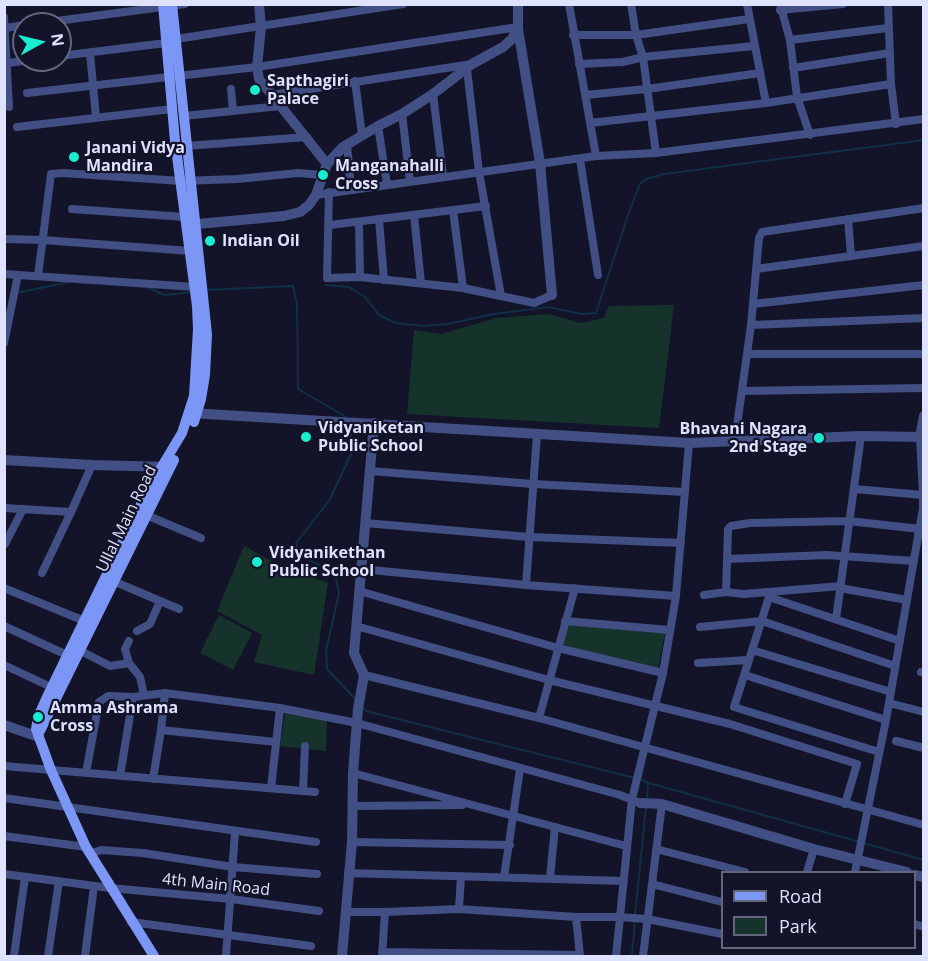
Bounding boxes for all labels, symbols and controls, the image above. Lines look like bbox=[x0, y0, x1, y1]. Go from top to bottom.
north arrow bbox=[12, 12, 72, 72]
text: N bbox=[46, 32, 70, 48]
place label: Sapthagiri Palace bbox=[267, 71, 349, 109]
marker: Sapthagiri Palace bbox=[248, 83, 262, 97]
place label: Janani Vidya Mandira bbox=[86, 138, 185, 176]
marker: Janani Vidya Mandira bbox=[67, 150, 81, 164]
place label: Manganahalli Cross bbox=[335, 156, 444, 194]
marker: Manganahalli Cross bbox=[316, 168, 330, 182]
place label: Indian Oil bbox=[222, 231, 300, 251]
marker: Indian Oil bbox=[203, 234, 217, 248]
place label: Vidyaniketan Public School bbox=[318, 418, 424, 456]
place label: Bhavani Nagara 2nd Stage bbox=[679, 419, 807, 457]
marker: Vidyaniketan Public School bbox=[299, 430, 313, 444]
marker: Bhavani Nagara 2nd Stage bbox=[812, 431, 826, 445]
street label: Ullal Main Road bbox=[93, 463, 161, 575]
place label: Vidyanikethan Public School bbox=[269, 543, 386, 581]
marker: Vidyanikethan Public School bbox=[250, 555, 264, 569]
place label: Amma Ashrama Cross bbox=[50, 698, 178, 736]
marker: Amma Ashrama Cross bbox=[31, 710, 45, 724]
street label: 4th Main Road bbox=[161, 870, 271, 900]
legend bbox=[721, 871, 916, 949]
text: Road bbox=[779, 884, 822, 908]
text: Park bbox=[779, 914, 817, 938]

